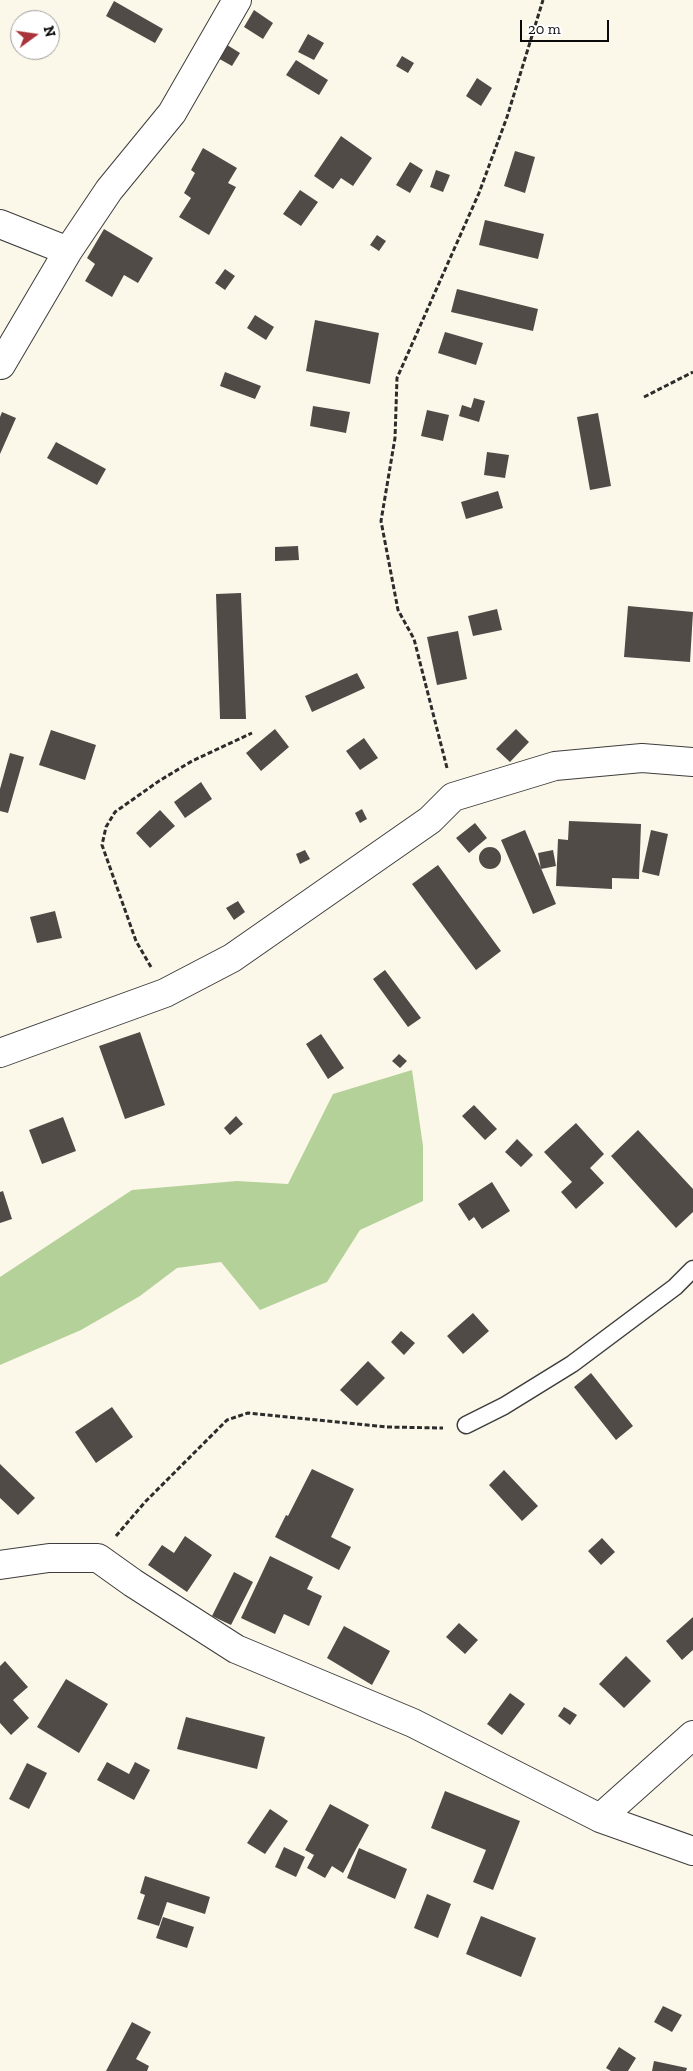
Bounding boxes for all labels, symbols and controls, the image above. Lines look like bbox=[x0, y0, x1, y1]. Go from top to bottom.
north arrow bbox=[10, 10, 60, 60]
scale bar bbox=[523, 10, 612, 42]
text: 20 m bbox=[528, 20, 561, 38]
text: N bbox=[40, 24, 59, 39]

